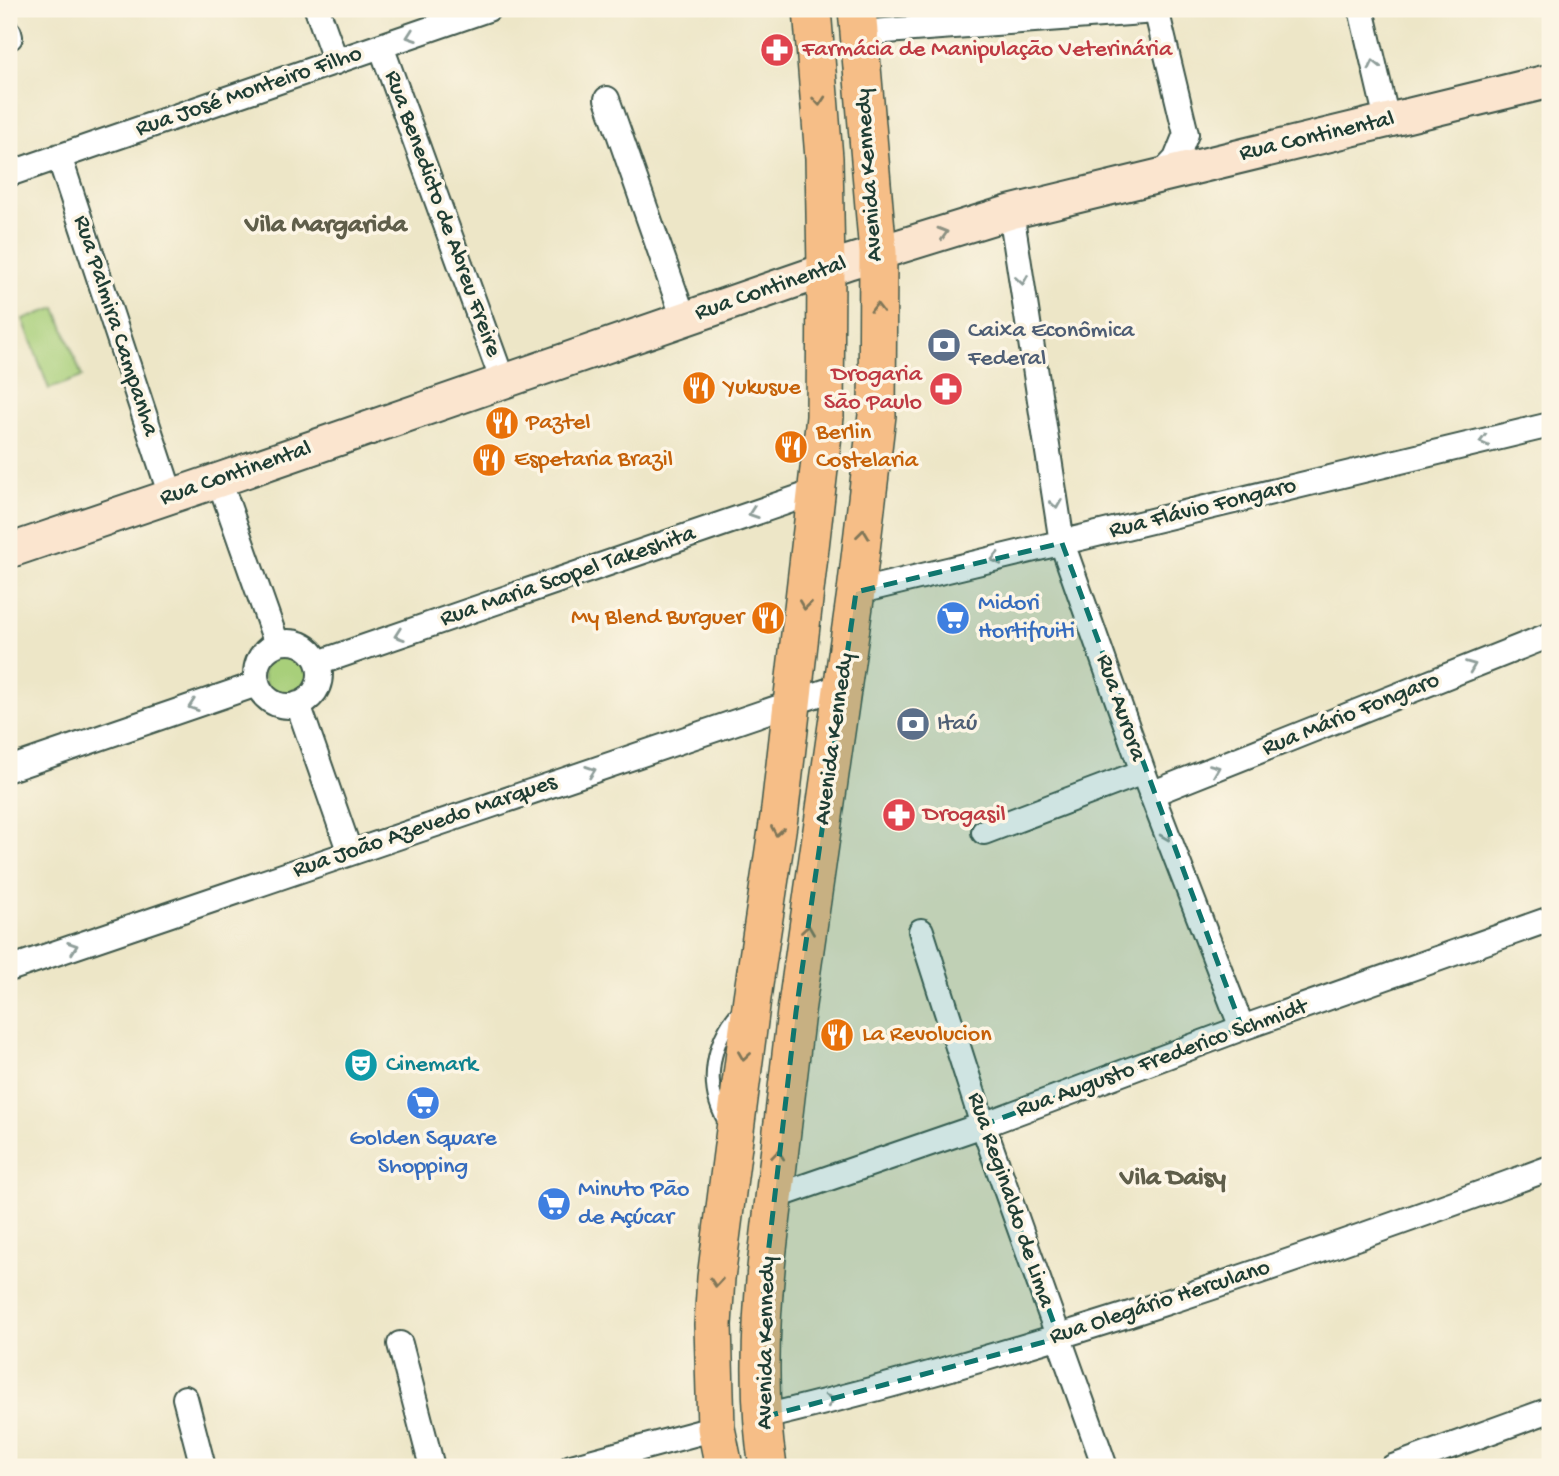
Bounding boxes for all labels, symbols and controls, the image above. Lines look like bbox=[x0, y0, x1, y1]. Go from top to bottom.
one-way arrow bbox=[406, 28, 418, 42]
pharmacy icon: Farmácia de Manipulação Veterinária bbox=[758, 31, 796, 69]
place label: Farmácia de Manipulação Veterinária bbox=[801, 36, 1173, 65]
street label: Rua José Monteiro Filho bbox=[132, 40, 366, 144]
one-way arrow bbox=[1368, 59, 1382, 71]
street label: Rua Benedicto de Abreu Freire bbox=[377, 67, 508, 362]
street label: Avenida Kennedy bbox=[849, 87, 891, 263]
one-way arrow bbox=[811, 96, 826, 107]
street label: Rua Continental bbox=[1237, 105, 1397, 169]
district label: Vila Margarida bbox=[244, 211, 408, 242]
street label: Rua Palmira Campanha bbox=[66, 212, 165, 441]
one-way arrow bbox=[936, 227, 949, 241]
street label: Rua Continental bbox=[691, 250, 851, 328]
one-way arrow bbox=[1014, 274, 1029, 285]
one-way arrow bbox=[869, 302, 885, 313]
place label: Caixa Econômica Federal bbox=[967, 317, 1135, 374]
bank icon: Caixa Econômica Federal bbox=[925, 326, 963, 364]
place label: Drogaria São Paulo bbox=[824, 361, 923, 418]
restaurant icon: Yukusue bbox=[680, 369, 718, 407]
pharmacy icon: Drogaria São Paulo bbox=[927, 370, 965, 408]
place label: Yukusue bbox=[722, 374, 801, 403]
restaurant icon: Paztel bbox=[483, 404, 521, 442]
place label: Paztel bbox=[525, 409, 591, 438]
place label: Berlin Costelaria bbox=[815, 419, 919, 476]
restaurant icon: Berlin Costelaria bbox=[772, 428, 810, 466]
one-way arrow bbox=[1478, 433, 1490, 447]
street label: Rua Continental bbox=[156, 435, 316, 513]
restaurant icon: Espetaria Brazil bbox=[470, 441, 508, 479]
place label: Espetaria Brazil bbox=[514, 446, 673, 475]
street label: Rua Flávio Fongaro bbox=[1106, 472, 1300, 546]
one-way arrow bbox=[1048, 498, 1063, 510]
one-way arrow bbox=[748, 505, 760, 519]
street label: Rua Maria Scopel Takeshita bbox=[437, 519, 700, 634]
one-way arrow bbox=[856, 529, 871, 540]
one-way arrow bbox=[990, 550, 1002, 565]
place label: Midori Hortifruiti bbox=[978, 590, 1075, 647]
restaurant icon: My Blend Burguer bbox=[749, 599, 787, 637]
one-way arrow bbox=[797, 599, 812, 611]
supermarket icon: Midori Hortifruiti bbox=[934, 599, 972, 637]
place label: My Blend Burguer bbox=[571, 604, 747, 633]
one-way arrow bbox=[394, 627, 406, 641]
street label: Avenida Kennedy bbox=[809, 651, 861, 827]
street label: Rua Aurora bbox=[1088, 651, 1152, 766]
one-way arrow bbox=[1465, 661, 1477, 675]
street label: Rua Mário Fongaro bbox=[1258, 666, 1444, 764]
one-way arrow bbox=[187, 698, 199, 712]
bank icon: Itaú bbox=[894, 705, 932, 743]
place label: Itaú bbox=[937, 710, 977, 739]
one-way arrow bbox=[1208, 763, 1220, 777]
one-way arrow bbox=[584, 765, 596, 780]
street label: Rua João Azevedo Marques bbox=[289, 768, 562, 886]
pharmacy icon: Drogasil bbox=[880, 796, 918, 834]
place label: Drogasil bbox=[921, 801, 1006, 830]
one-way arrow bbox=[770, 825, 785, 837]
one-way arrow bbox=[1159, 829, 1173, 841]
one-way arrow bbox=[800, 924, 815, 935]
one-way arrow bbox=[67, 941, 79, 955]
street label: Rua Augusto Frederico Schmidt bbox=[1012, 992, 1314, 1125]
restaurant icon: La Revolucion bbox=[818, 1016, 856, 1054]
place label: La Revolucion bbox=[862, 1021, 992, 1050]
theatre icon: Cinemark bbox=[342, 1046, 380, 1084]
one-way arrow bbox=[736, 1050, 751, 1062]
place label: Cinemark bbox=[386, 1051, 480, 1080]
supermarket icon: Golden Square Shopping bbox=[404, 1084, 442, 1122]
street label: Rua Reginaldo de Lima bbox=[960, 1089, 1061, 1312]
place label: Golden Square Shopping bbox=[349, 1125, 497, 1182]
one-way arrow bbox=[771, 1149, 786, 1161]
district label: Vila Daisy bbox=[1119, 1164, 1226, 1195]
place label: Minuto Pão de Açúcar bbox=[578, 1176, 689, 1233]
supermarket icon: Minuto Pão de Açúcar bbox=[535, 1185, 573, 1223]
street label: Rua Olegário Herculano bbox=[1046, 1254, 1274, 1352]
street label: Avenida Kennedy bbox=[751, 1256, 783, 1430]
one-way arrow bbox=[709, 1277, 724, 1288]
one-way arrow bbox=[824, 1394, 836, 1408]

